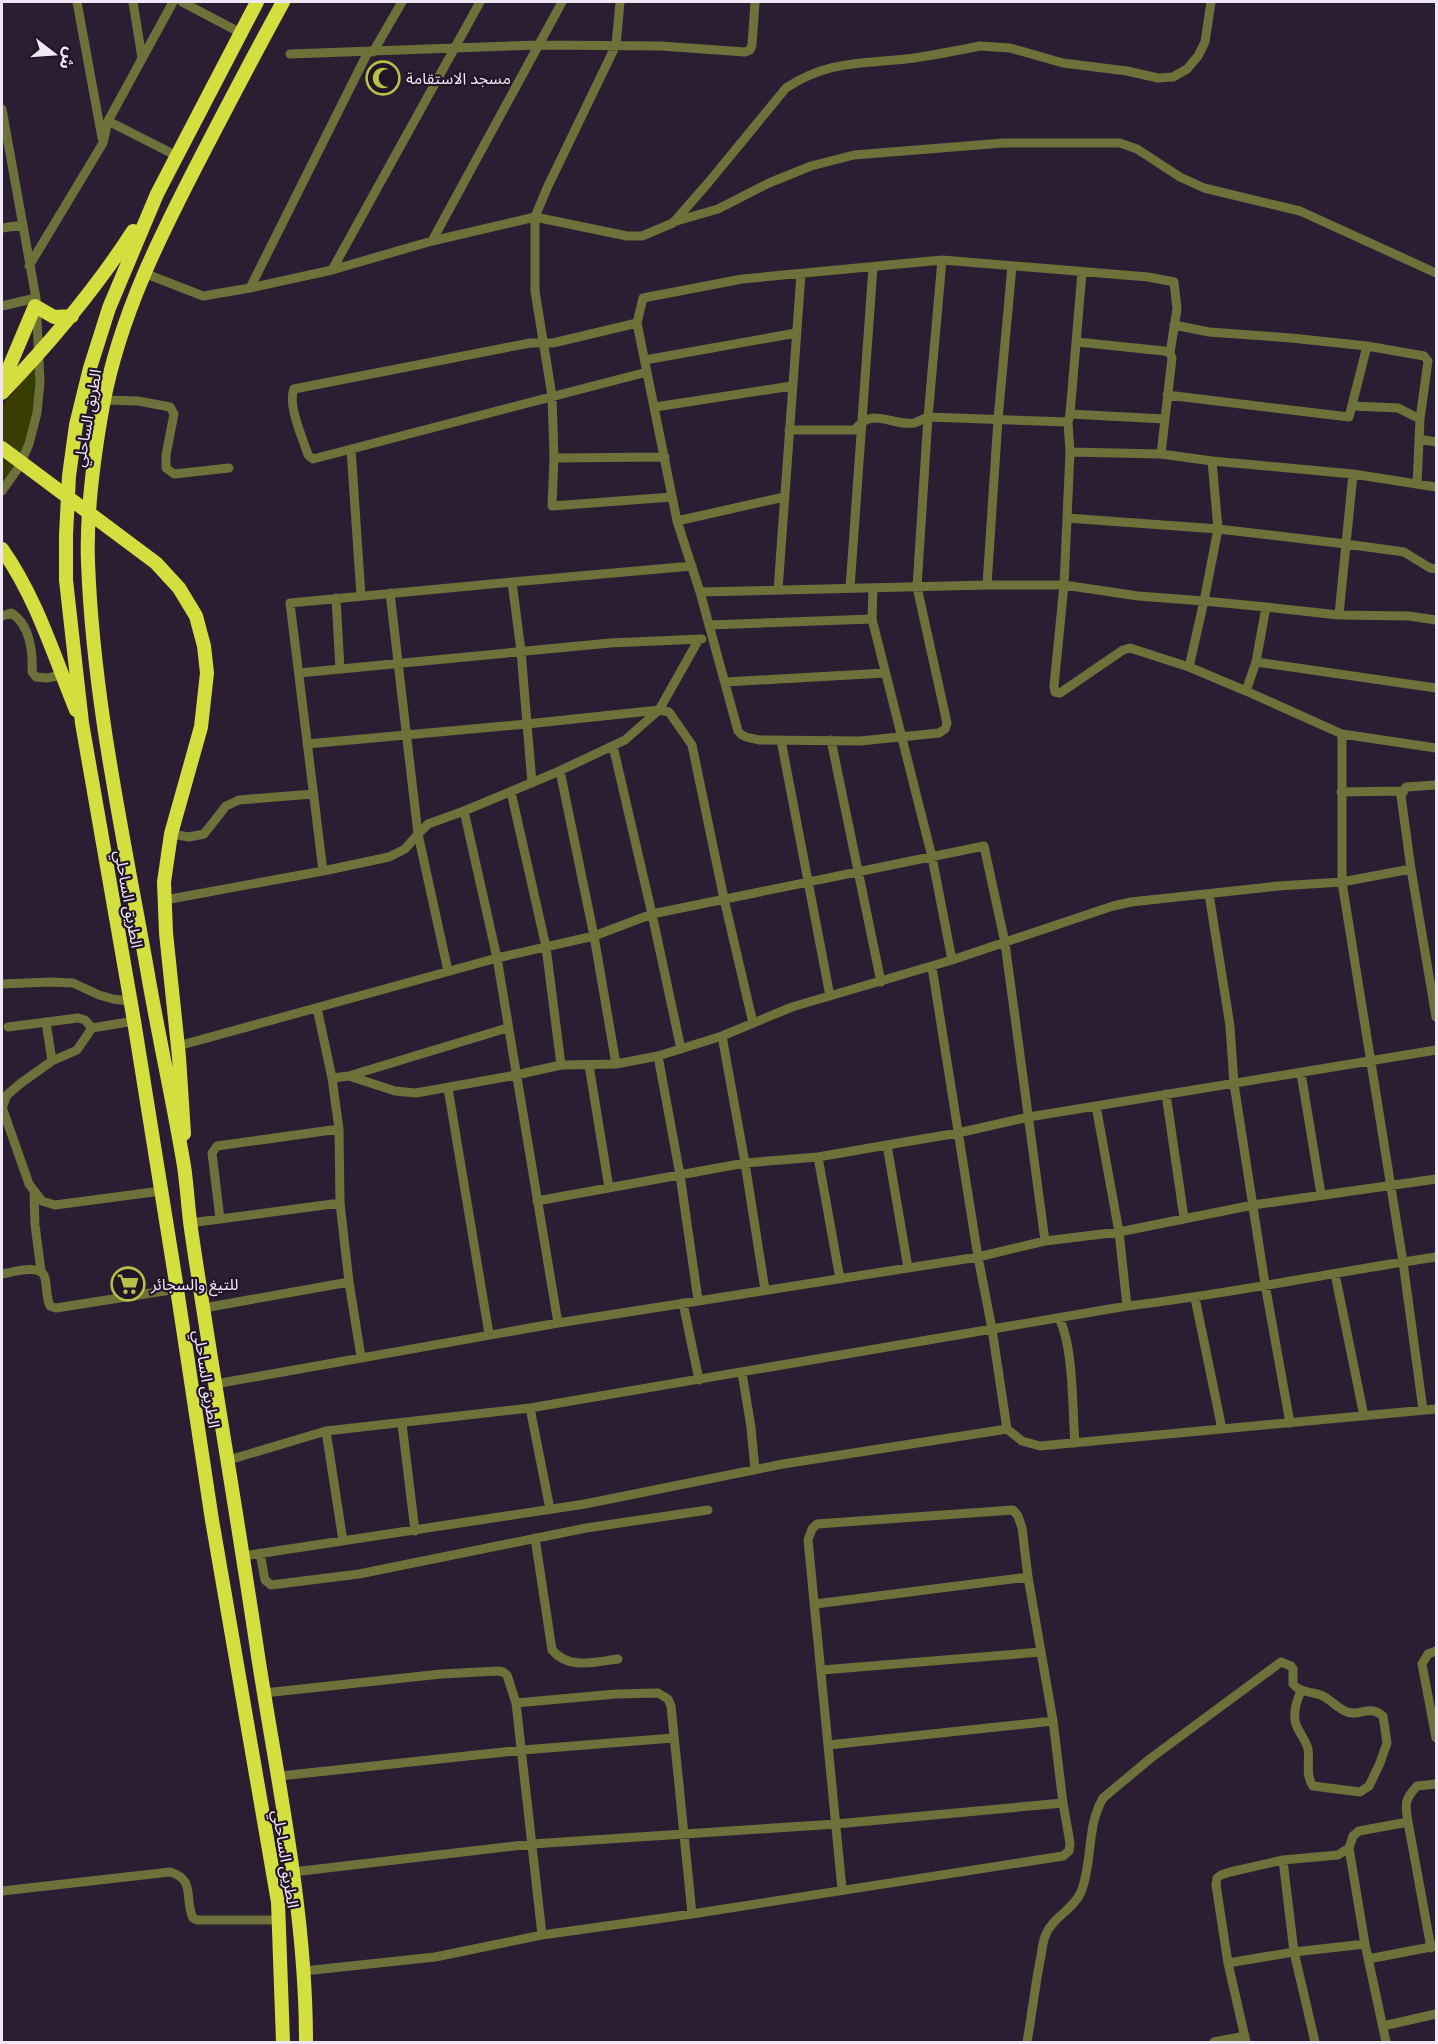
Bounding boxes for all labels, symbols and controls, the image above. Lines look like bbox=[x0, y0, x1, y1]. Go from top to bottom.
north arrow bbox=[24, 24, 84, 84]
text: ش bbox=[54, 44, 79, 71]
mosque icon: مسجد الاستقامة bbox=[365, 60, 401, 96]
place label: مسجد الاستقامة bbox=[406, 70, 511, 90]
street label: الطريق الساحلي bbox=[71, 368, 108, 469]
street label: الطريق الساحلي bbox=[108, 849, 145, 950]
supermarket icon: للتيغ والسجائر bbox=[110, 1266, 146, 1302]
place label: للتيغ والسجائر bbox=[150, 1276, 238, 1297]
street label: الطريق الساحلي bbox=[187, 1329, 223, 1430]
street label: الطريق الساحلي bbox=[266, 1809, 302, 1910]

